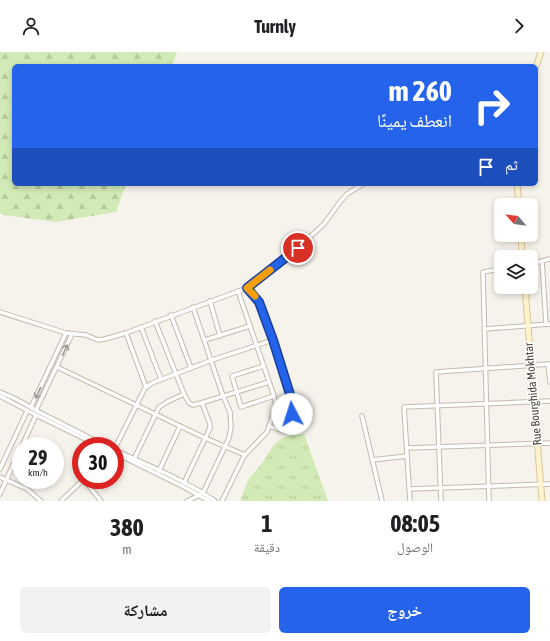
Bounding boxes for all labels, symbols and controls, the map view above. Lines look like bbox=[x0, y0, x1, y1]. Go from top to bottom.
icon: person bbox=[20, 15, 42, 37]
icon: forward bbox=[508, 15, 530, 37]
text: Turnly bbox=[254, 16, 296, 37]
text: 260 m bbox=[389, 75, 452, 107]
icon: right bbox=[466, 80, 518, 132]
text: انعطف يمينًا bbox=[377, 110, 452, 131]
icon: arrive bbox=[475, 156, 497, 178]
text: ثم bbox=[505, 156, 518, 173]
north arrow bbox=[494, 198, 538, 242]
map controls bbox=[494, 198, 538, 294]
pin bbox=[281, 231, 315, 265]
icon: arrive bbox=[287, 237, 309, 259]
button: layers bbox=[494, 250, 538, 294]
street label: Rue Bourghida Mokhtar bbox=[521, 342, 544, 446]
one-way arrow bbox=[62, 344, 69, 356]
one-way arrow bbox=[34, 387, 41, 399]
position arrow bbox=[271, 393, 313, 435]
speed limit sign: 30 bbox=[72, 437, 124, 489]
text: 29 bbox=[29, 446, 47, 469]
text: km/h bbox=[28, 467, 48, 478]
text: 1 bbox=[261, 510, 273, 537]
text: 08:05 bbox=[390, 510, 440, 537]
text: 380 bbox=[110, 514, 144, 541]
text: دقيقة bbox=[254, 540, 280, 555]
text: الوصول bbox=[397, 540, 433, 555]
text: m bbox=[122, 542, 132, 557]
button: مشاركة bbox=[20, 587, 271, 633]
button: خروج bbox=[279, 587, 530, 633]

